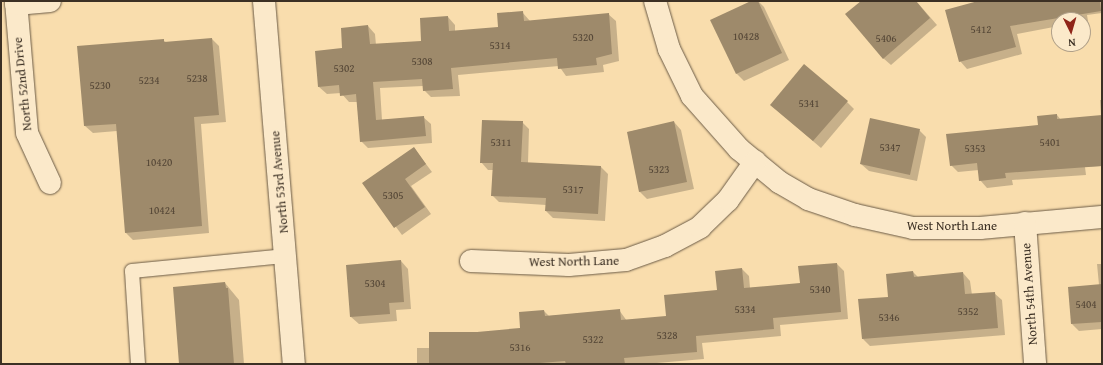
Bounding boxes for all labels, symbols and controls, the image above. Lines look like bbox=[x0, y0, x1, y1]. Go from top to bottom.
north arrow bbox=[1051, 12, 1091, 52]
house number: 5412 bbox=[970, 22, 992, 36]
house number: 10428 bbox=[733, 29, 759, 43]
house number: 5320 bbox=[572, 30, 594, 44]
house number: 5406 bbox=[875, 31, 897, 45]
text: N bbox=[1068, 35, 1076, 51]
street label: North 52nd Drive bbox=[10, 36, 36, 132]
house number: 5314 bbox=[489, 38, 511, 52]
house number: 5308 bbox=[411, 54, 433, 68]
house number: 5302 bbox=[333, 61, 355, 75]
house number: 5238 bbox=[186, 71, 208, 85]
house number: 5234 bbox=[138, 73, 160, 87]
house number: 5230 bbox=[89, 78, 111, 92]
house number: 5341 bbox=[798, 96, 820, 110]
street label: North 53rd Avenue bbox=[268, 130, 292, 234]
house number: 5311 bbox=[490, 135, 512, 149]
house number: 5401 bbox=[1039, 135, 1061, 149]
house number: 5347 bbox=[879, 140, 901, 154]
house number: 5353 bbox=[964, 141, 986, 155]
house number: 10420 bbox=[146, 155, 172, 169]
house number: 5323 bbox=[648, 162, 670, 176]
house number: 5317 bbox=[562, 182, 584, 196]
house number: 5305 bbox=[382, 188, 404, 202]
house number: 10424 bbox=[149, 203, 175, 217]
street label: West North Lane bbox=[907, 218, 997, 234]
street label: North 54th Avenue bbox=[1019, 242, 1041, 346]
street label: West North Lane bbox=[529, 253, 619, 271]
house number: 5304 bbox=[364, 276, 386, 290]
house number: 5340 bbox=[809, 282, 831, 296]
house number: 5404 bbox=[1075, 297, 1097, 311]
house number: 5334 bbox=[734, 302, 756, 316]
house number: 5352 bbox=[957, 304, 979, 318]
house number: 5346 bbox=[878, 310, 900, 324]
house number: 5328 bbox=[656, 328, 678, 342]
house number: 5322 bbox=[582, 332, 604, 346]
house number: 5316 bbox=[509, 340, 531, 354]

